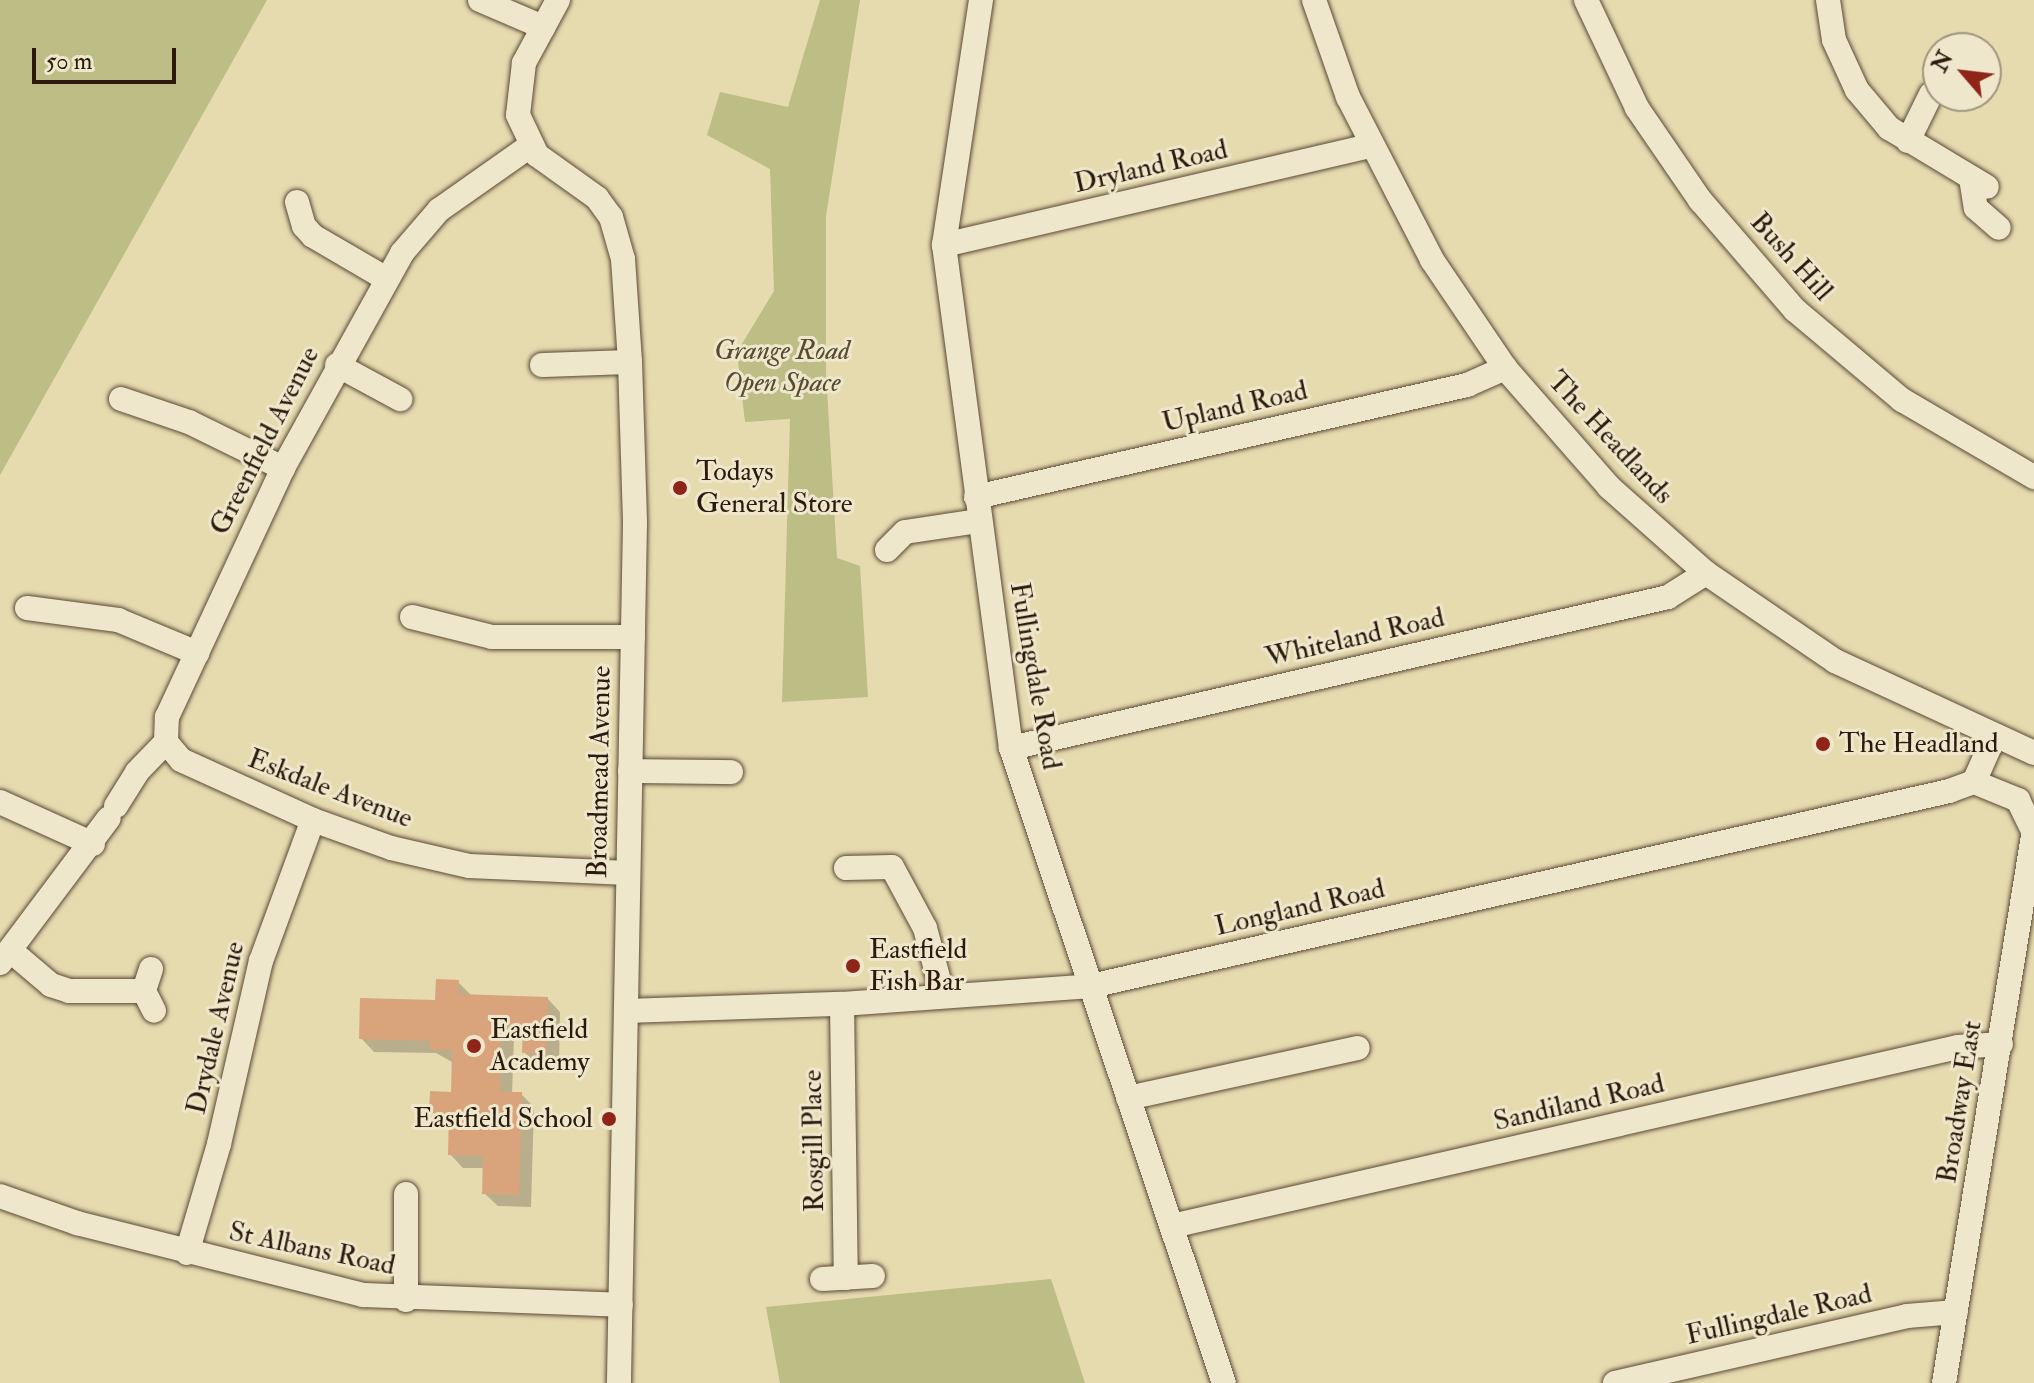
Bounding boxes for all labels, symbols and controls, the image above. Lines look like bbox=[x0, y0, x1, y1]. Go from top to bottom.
scale bar bbox=[36, 32, 180, 82]
north arrow bbox=[1922, 32, 2002, 112]
text: 50 m bbox=[46, 46, 92, 77]
text: N bbox=[1926, 46, 1960, 77]
street label: Dryland Road bbox=[1071, 133, 1231, 201]
street label: Bush Hill bbox=[1742, 206, 1840, 308]
park label: Grange Road Open Space bbox=[714, 334, 850, 400]
street label: Greenfield Avenue bbox=[203, 341, 327, 541]
street label: The Headlands bbox=[1540, 365, 1680, 511]
street label: Upland Road bbox=[1159, 374, 1311, 440]
place label: Todays General Store bbox=[696, 455, 852, 521]
marker: Todays General Store bbox=[671, 479, 689, 497]
street label: Fullingdale Road bbox=[1002, 580, 1068, 772]
street label: Whiteland Road bbox=[1262, 601, 1448, 675]
street label: Broadmead Avenue bbox=[581, 665, 619, 879]
place label: The Headland bbox=[1839, 727, 1999, 761]
marker: The Headland bbox=[1814, 735, 1832, 753]
street label: Eskdale Avenue bbox=[243, 742, 417, 836]
street label: Longland Road bbox=[1212, 872, 1388, 944]
place label: Eastfield Fish Bar bbox=[869, 933, 967, 999]
street label: Drydale Avenue bbox=[180, 938, 252, 1118]
marker: Eastfield Fish Bar bbox=[844, 957, 862, 975]
place label: Eastfield Academy bbox=[490, 1013, 590, 1079]
street label: Broadway East bbox=[1931, 1018, 1989, 1186]
marker: Eastfield Academy bbox=[465, 1037, 483, 1055]
street label: Sandiland Road bbox=[1490, 1067, 1668, 1139]
street label: Rosgill Place bbox=[796, 1070, 832, 1212]
place label: Eastfield School bbox=[413, 1102, 593, 1136]
marker: Eastfield School bbox=[600, 1110, 618, 1128]
street label: St Albans Road bbox=[226, 1215, 398, 1283]
street label: Fullingdale Road bbox=[1683, 1277, 1875, 1353]

